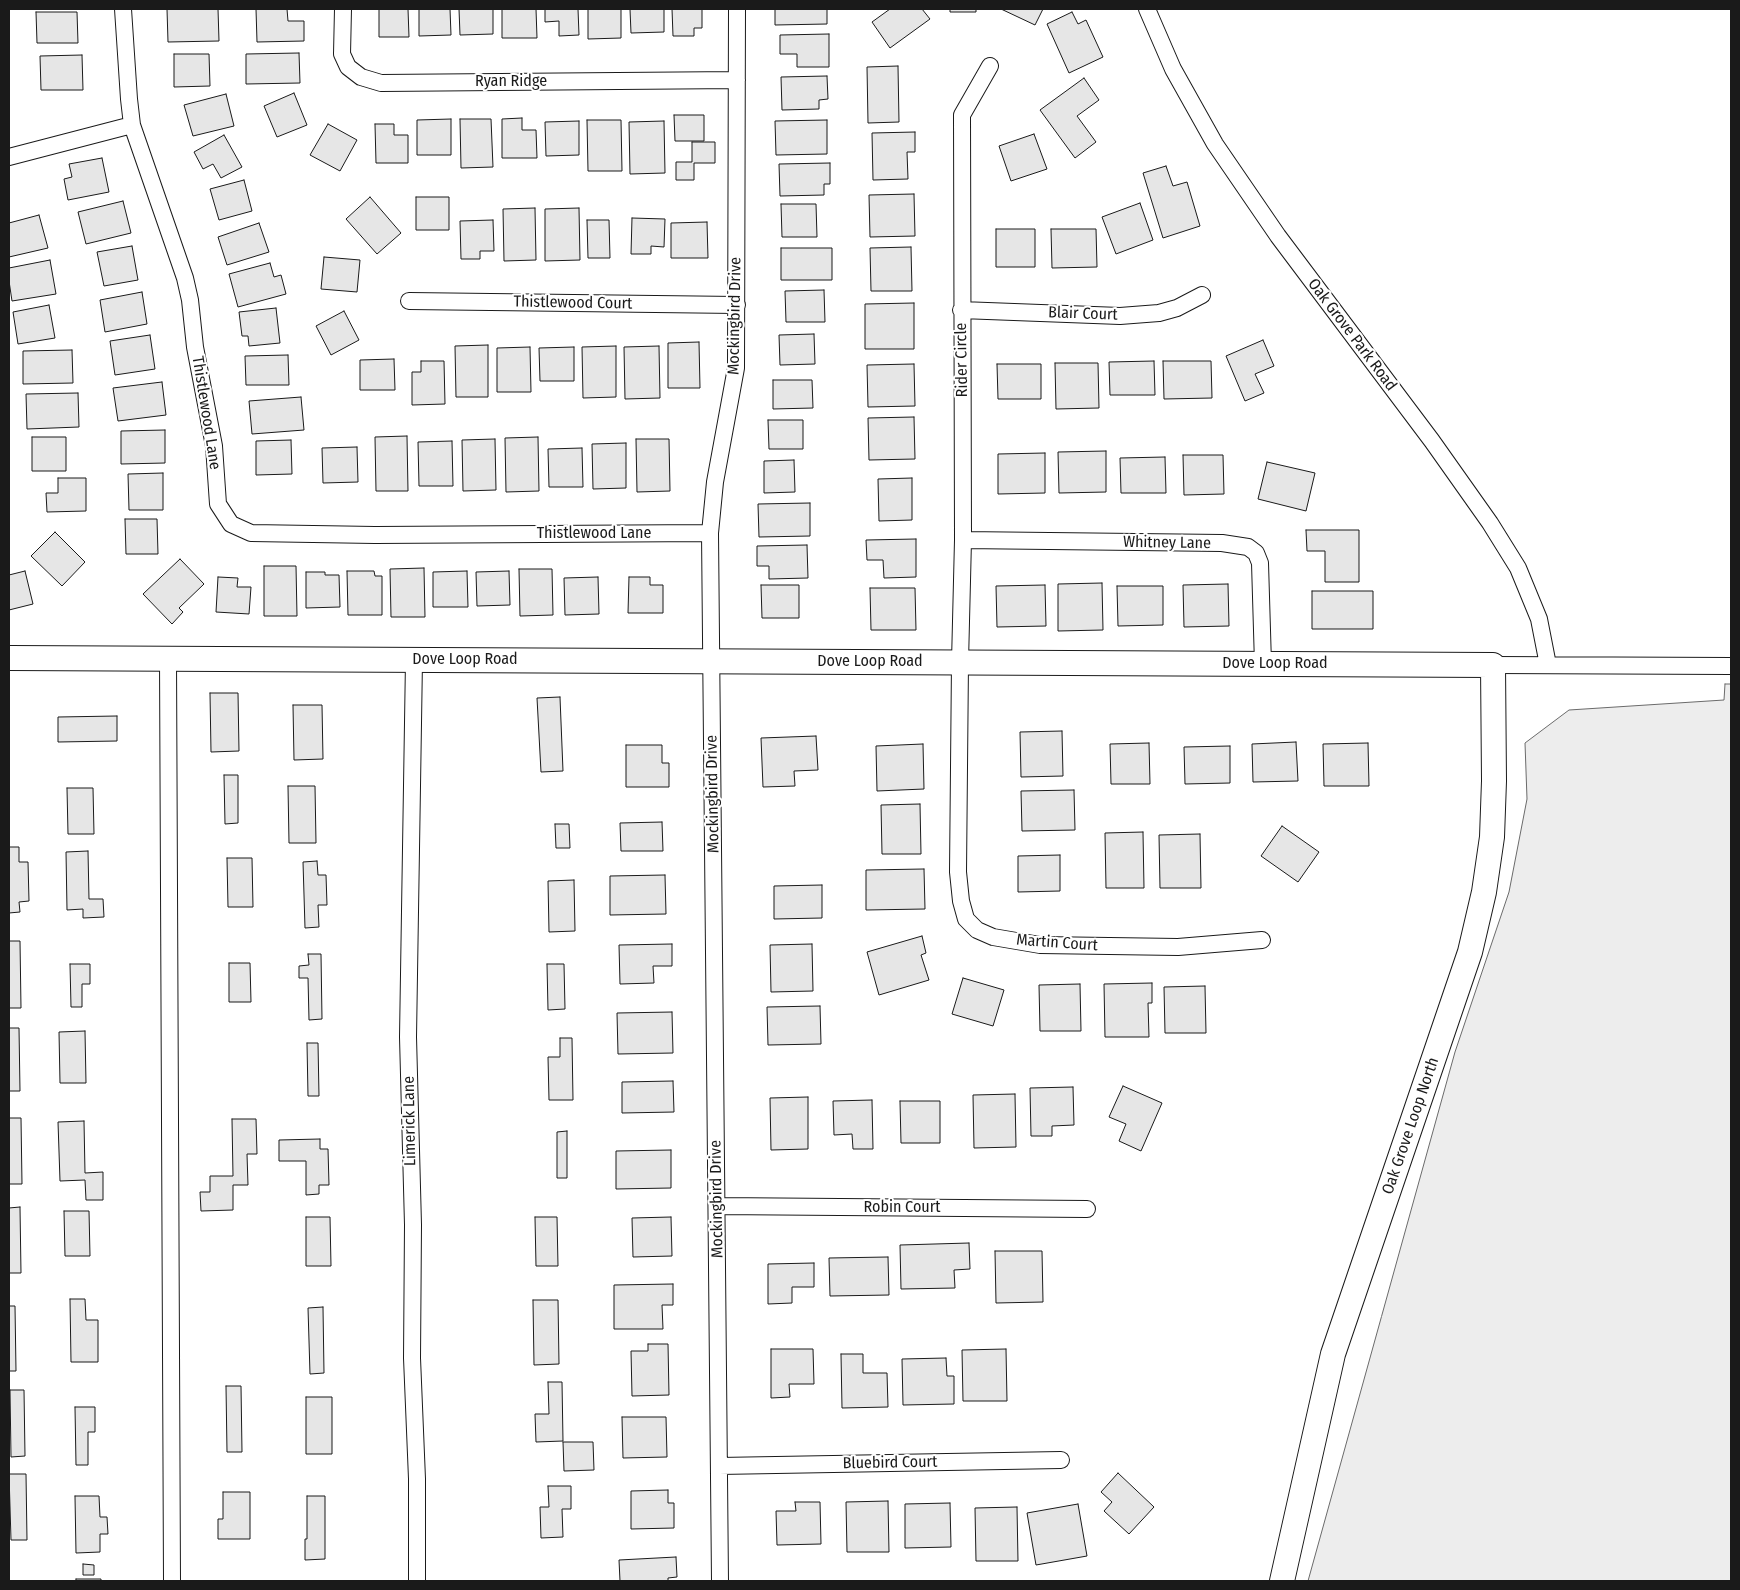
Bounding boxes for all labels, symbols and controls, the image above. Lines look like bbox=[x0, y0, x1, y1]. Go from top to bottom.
street label: Ryan Ridge bbox=[475, 72, 547, 92]
street label: Mockingbird Drive bbox=[724, 257, 746, 375]
street label: Oak Grove Park Road bbox=[1304, 275, 1400, 395]
street label: Thistlewood Court bbox=[513, 292, 633, 314]
street label: Blair Court bbox=[1048, 303, 1118, 325]
street label: Rider Circle bbox=[952, 322, 972, 398]
street label: Thistlewood Lane bbox=[188, 355, 224, 471]
street label: Thistlewood Lane bbox=[537, 524, 651, 544]
street label: Whitney Lane bbox=[1123, 533, 1211, 553]
street label: Dove Loop Road bbox=[412, 650, 518, 670]
street label: Dove Loop Road bbox=[817, 652, 923, 672]
street label: Dove Loop Road bbox=[1222, 654, 1328, 674]
street label: Mockingbird Drive bbox=[702, 735, 724, 853]
street label: Martin Court bbox=[1016, 931, 1098, 955]
street label: Oak Grove Loop North bbox=[1379, 1055, 1443, 1197]
street label: Limerick Lane bbox=[400, 1076, 420, 1166]
street label: Mockingbird Drive bbox=[706, 1140, 728, 1258]
street label: Robin Court bbox=[863, 1198, 941, 1218]
street label: Bluebird Court bbox=[843, 1453, 937, 1473]

